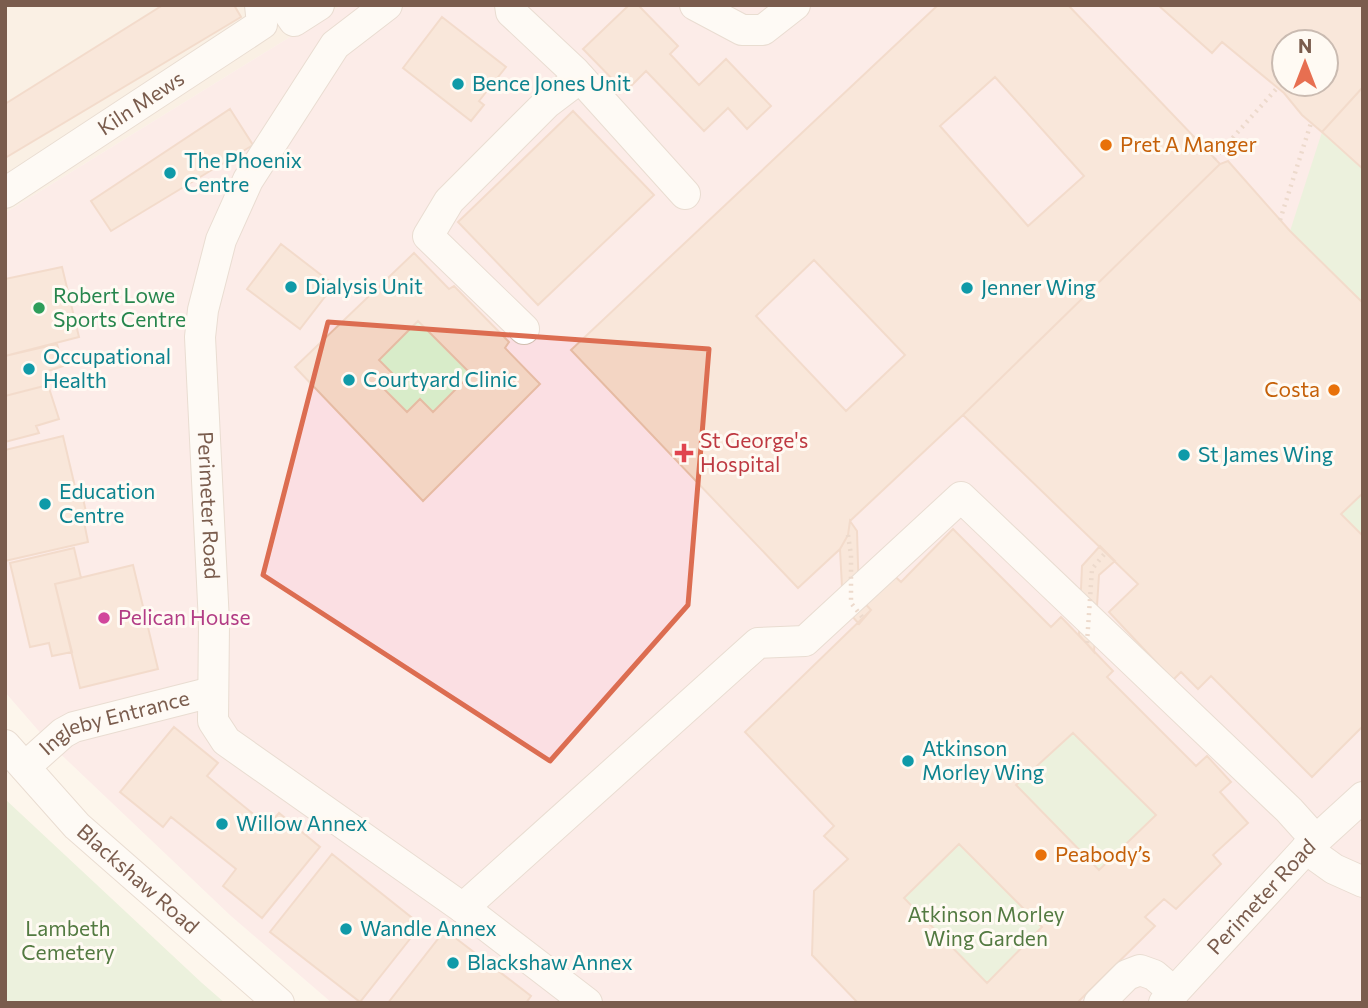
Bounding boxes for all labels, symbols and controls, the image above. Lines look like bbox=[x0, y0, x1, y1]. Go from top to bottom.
north arrow bbox=[1270, 28, 1340, 98]
text: N bbox=[1298, 34, 1312, 57]
street label: Kiln Mews bbox=[93, 65, 188, 140]
place label: Bence Jones Unit bbox=[472, 70, 631, 95]
marker: Bence Jones Unit bbox=[450, 76, 466, 92]
place label: Pret A Manger bbox=[1120, 131, 1257, 156]
marker: Pret A Manger bbox=[1098, 137, 1114, 153]
place label: The Phoenix Centre bbox=[184, 147, 302, 196]
marker: The Phoenix Centre bbox=[162, 165, 178, 181]
place label: Dialysis Unit bbox=[305, 273, 423, 298]
place label: Jenner Wing bbox=[981, 274, 1096, 299]
marker: Dialysis Unit bbox=[283, 279, 299, 295]
marker: Jenner Wing bbox=[959, 280, 975, 296]
place label: Robert Lowe Sports Centre bbox=[53, 282, 186, 331]
marker: Robert Lowe Sports Centre bbox=[31, 300, 47, 316]
place label: Occupational Health bbox=[43, 343, 171, 392]
marker: Occupational Health bbox=[21, 361, 37, 377]
place label: Courtyard Clinic bbox=[363, 366, 517, 391]
marker: Courtyard Clinic bbox=[341, 372, 357, 388]
place label: Costa bbox=[1264, 376, 1320, 401]
marker: Costa bbox=[1326, 382, 1342, 398]
place label: St George's Hospital bbox=[700, 427, 808, 476]
street label: Perimeter Road bbox=[194, 431, 226, 580]
place label: St James Wing bbox=[1198, 441, 1333, 466]
marker: St George's Hospital bbox=[674, 443, 694, 463]
marker: St James Wing bbox=[1176, 447, 1192, 463]
place label: Education Centre bbox=[59, 478, 155, 527]
marker: Education Centre bbox=[37, 496, 53, 512]
place label: Pelican House bbox=[118, 604, 251, 629]
marker: Pelican House bbox=[96, 610, 112, 626]
street label: Ingleby Entrance bbox=[33, 684, 192, 759]
place label: Atkinson Morley Wing bbox=[922, 735, 1044, 784]
marker: Atkinson Morley Wing bbox=[900, 753, 916, 769]
place label: Willow Annex bbox=[236, 810, 367, 835]
marker: Willow Annex bbox=[214, 816, 230, 832]
street label: Blackshaw Road bbox=[72, 818, 205, 938]
street label: Perimeter Road bbox=[1201, 833, 1320, 959]
place label: Peabody’s bbox=[1055, 841, 1151, 866]
marker: Peabody’s bbox=[1033, 847, 1049, 863]
park label: Atkinson Morley Wing Garden bbox=[907, 901, 1065, 950]
park label: Lambeth Cemetery bbox=[21, 915, 115, 964]
place label: Wandle Annex bbox=[360, 915, 497, 940]
marker: Wandle Annex bbox=[338, 921, 354, 937]
place label: Blackshaw Annex bbox=[467, 949, 633, 974]
marker: Blackshaw Annex bbox=[445, 955, 461, 971]

